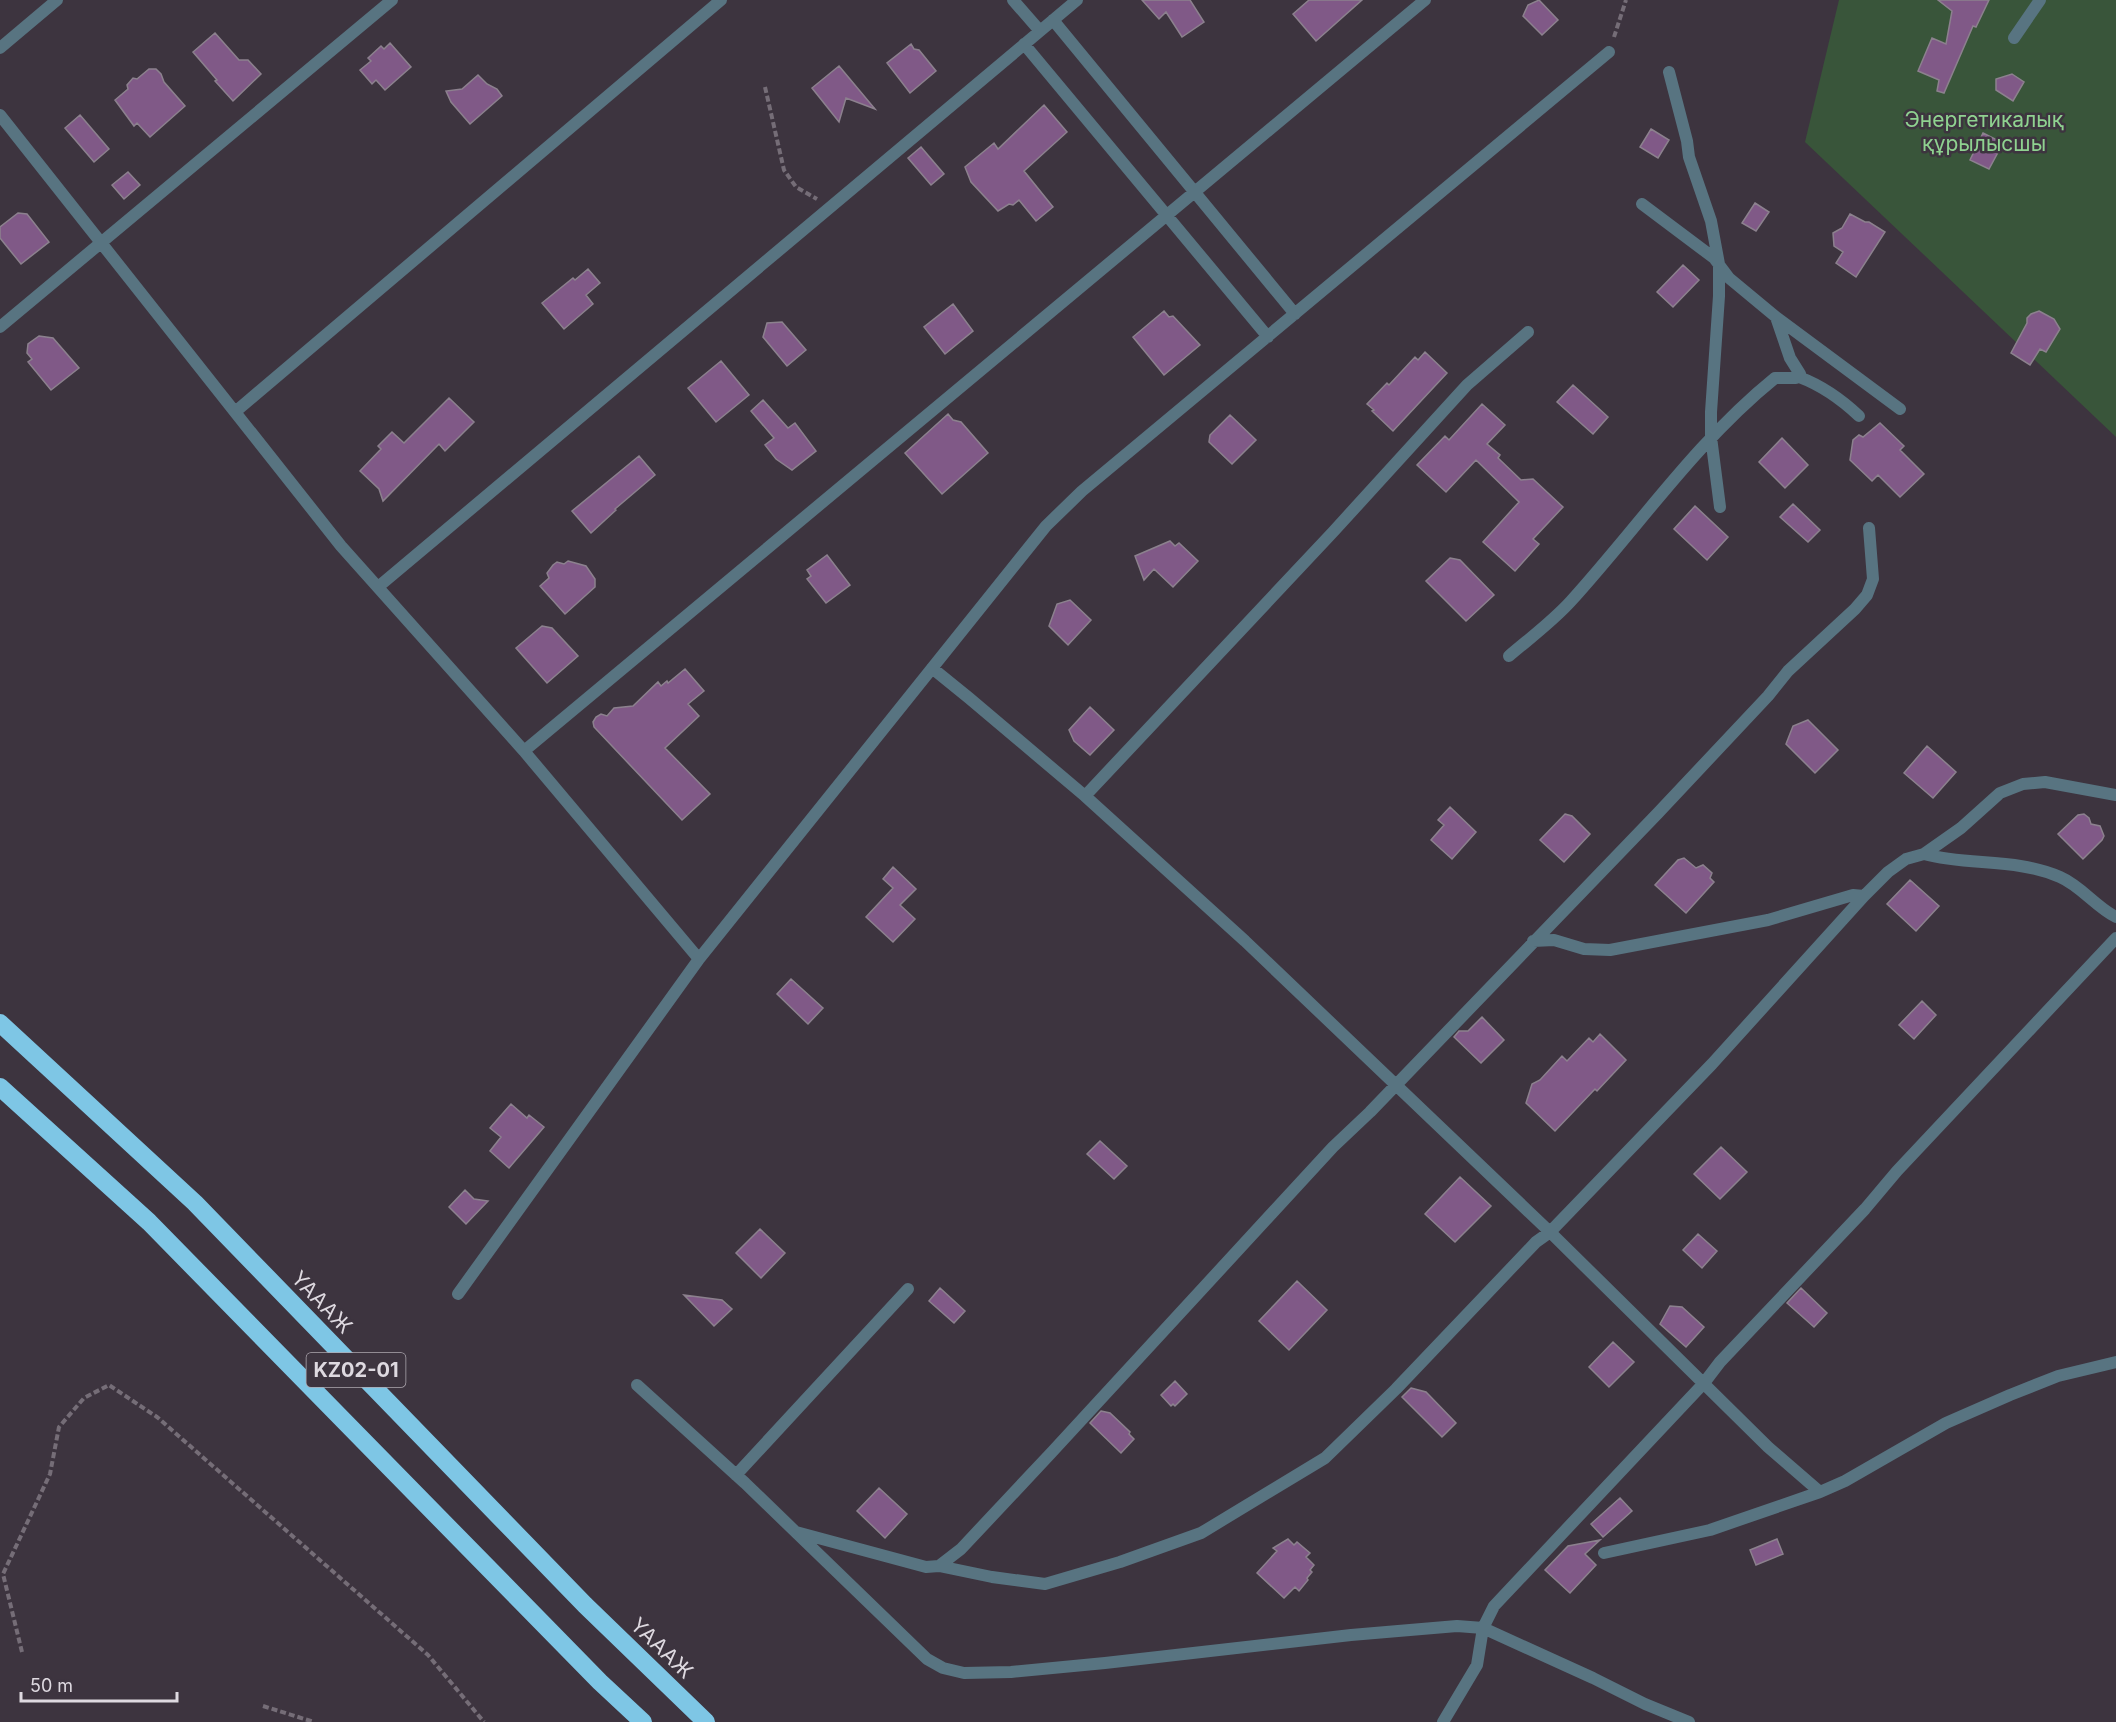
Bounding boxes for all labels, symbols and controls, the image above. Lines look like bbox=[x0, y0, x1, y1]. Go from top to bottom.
park label: Энергетикалық құрылысшы bbox=[1905, 107, 2064, 156]
street label: ҮАААЖ bbox=[286, 1266, 358, 1338]
road number: KZ02-01 bbox=[306, 1353, 406, 1387]
street label: ҮАААЖ bbox=[626, 1612, 698, 1684]
scale bar bbox=[21, 1665, 177, 1703]
text: 50 m bbox=[30, 1675, 73, 1696]

